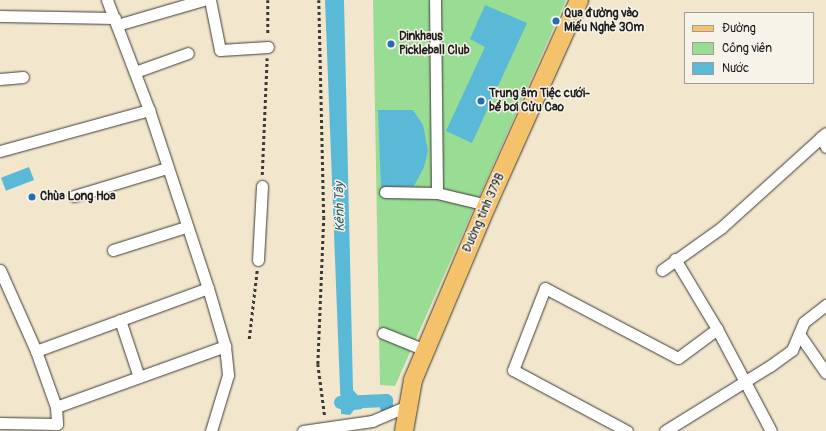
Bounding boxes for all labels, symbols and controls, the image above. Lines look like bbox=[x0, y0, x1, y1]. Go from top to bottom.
place label: Qua đường vào Miếu Nghè 30m bbox=[564, 7, 644, 35]
legend bbox=[684, 12, 814, 84]
marker: Qua đường vào Miếu Nghè 30m bbox=[551, 16, 561, 26]
text: Đường bbox=[722, 21, 756, 36]
place label: Dinkhaus Pickleball Club bbox=[399, 30, 470, 58]
marker: Dinkhaus Pickleball Club bbox=[386, 39, 396, 49]
text: Công viên bbox=[722, 41, 772, 56]
text: Nước bbox=[722, 61, 749, 76]
place label: Trung âm Tiệc cưới- bể bơi Cửu Cao bbox=[489, 87, 590, 115]
marker: Trung âm Tiệc cưới- bể bơi Cửu Cao bbox=[476, 96, 486, 106]
street label: Đường tỉnh 379B bbox=[460, 171, 508, 255]
water label: Kênh Tây bbox=[332, 182, 348, 232]
place label: Chùa Long Hoa bbox=[40, 190, 116, 204]
marker: Chùa Long Hoa bbox=[27, 192, 37, 202]

